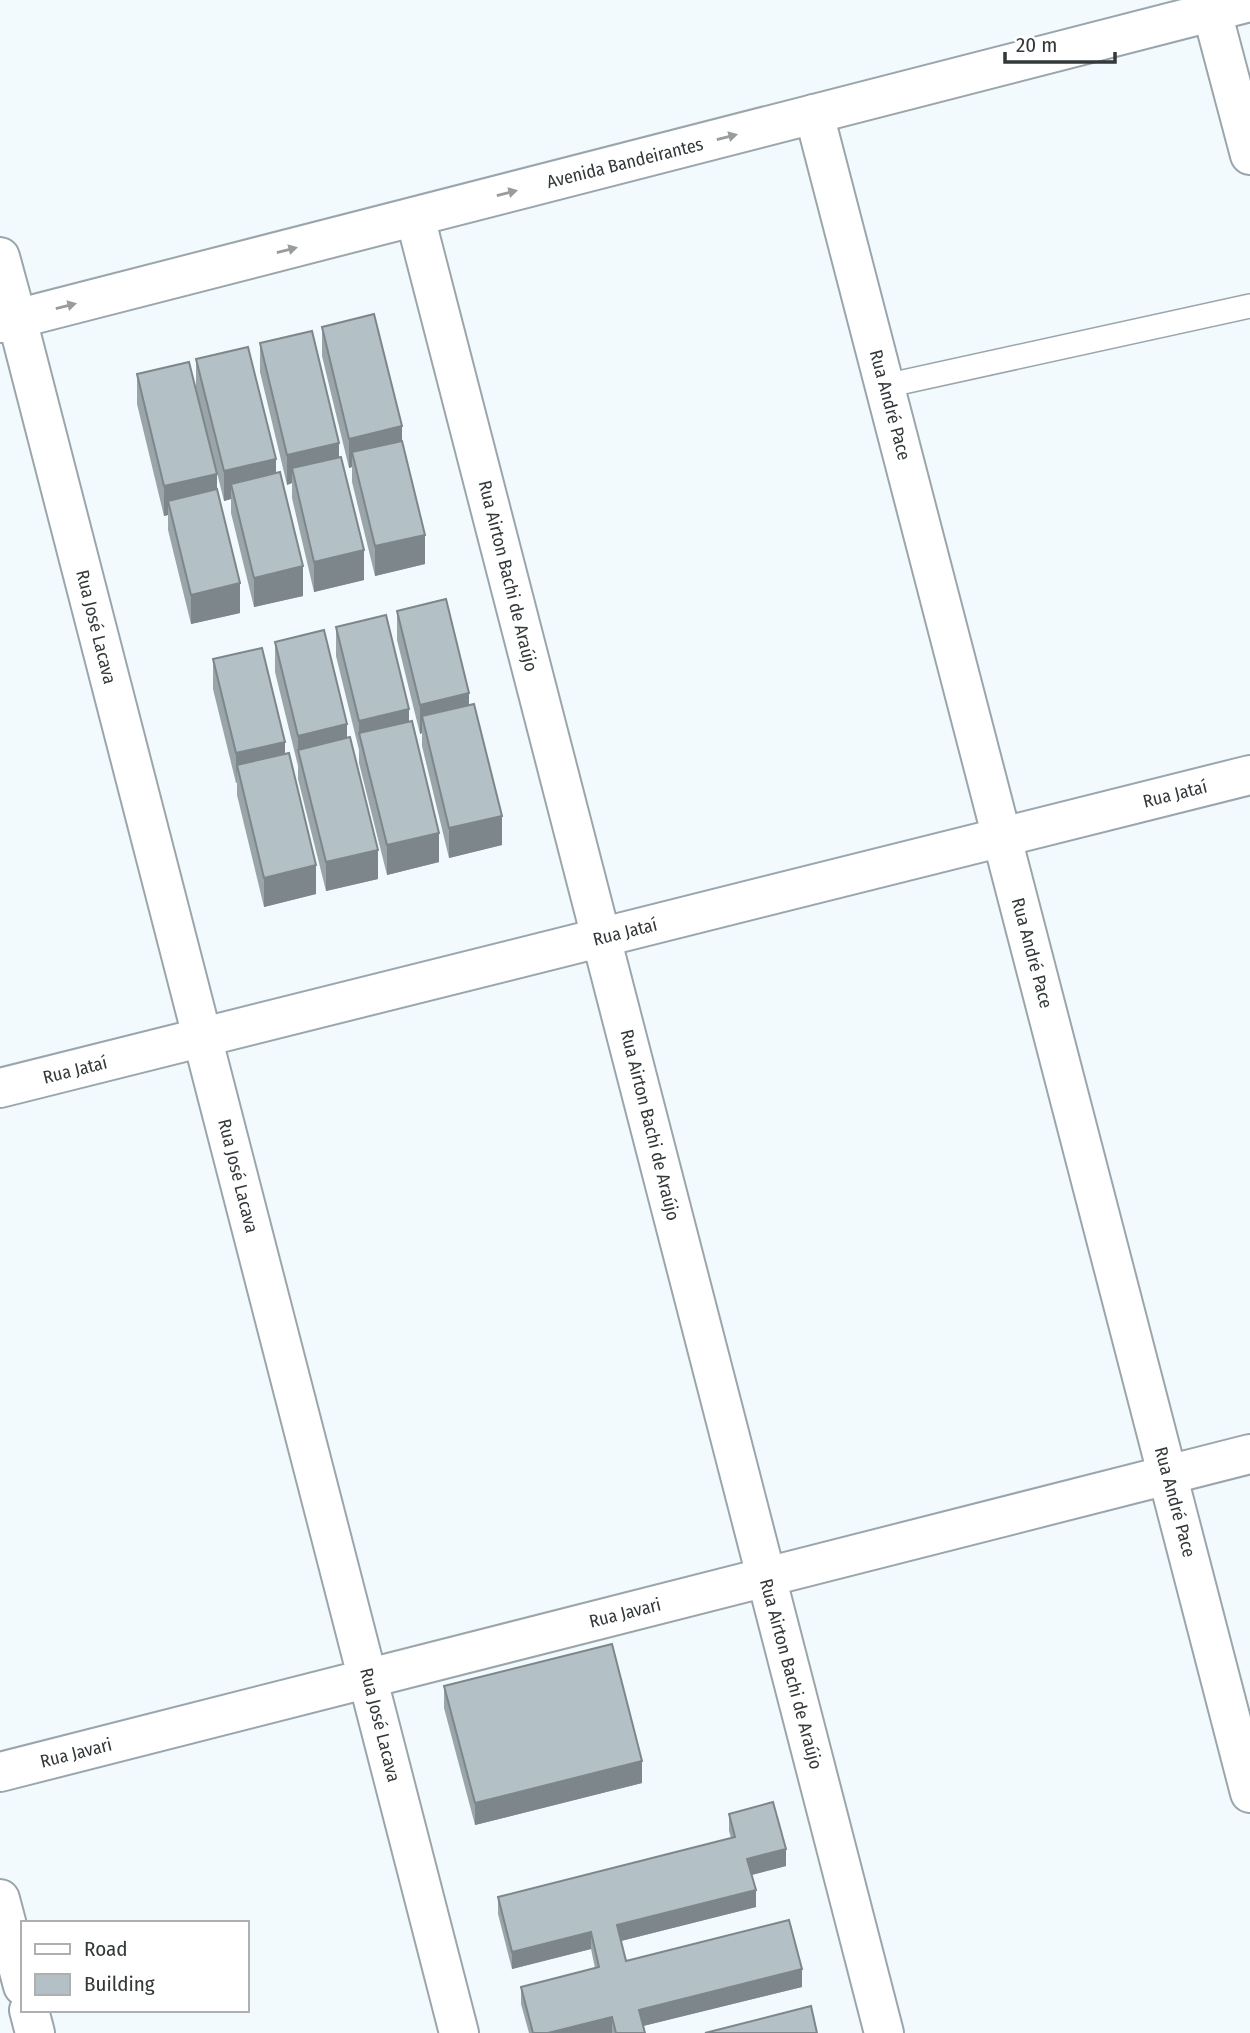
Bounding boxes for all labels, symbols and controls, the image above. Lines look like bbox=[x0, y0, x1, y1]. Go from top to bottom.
scale bar bbox=[1005, 21, 1115, 65]
text: 20 m bbox=[1016, 32, 1057, 58]
one-way arrow bbox=[716, 131, 738, 142]
street label: Avenida Bandeirantes bbox=[544, 133, 706, 193]
one-way arrow bbox=[496, 187, 518, 198]
one-way arrow bbox=[276, 244, 298, 255]
one-way arrow bbox=[55, 300, 77, 311]
street label: Rua André Pace bbox=[865, 347, 915, 463]
street label: Rua Airton Bachi de Araújo bbox=[474, 478, 542, 674]
street label: Rua José Lacava bbox=[71, 568, 121, 686]
street label: Rua Jataí bbox=[1141, 775, 1210, 813]
street label: Rua André Pace bbox=[1007, 895, 1057, 1011]
street label: Rua Jataí bbox=[591, 913, 660, 951]
street label: Rua Airton Bachi de Araújo bbox=[616, 1027, 684, 1223]
street label: Rua Jataí bbox=[41, 1051, 110, 1089]
street label: Rua José Lacava bbox=[213, 1117, 263, 1235]
street label: Rua André Pace bbox=[1150, 1444, 1200, 1560]
street label: Rua Airton Bachi de Araújo bbox=[755, 1576, 827, 1772]
street label: Rua Javari bbox=[587, 1593, 663, 1633]
street label: Rua José Lacava bbox=[355, 1666, 405, 1784]
street label: Rua Javari bbox=[38, 1733, 114, 1773]
legend bbox=[21, 1921, 248, 2012]
text: Road bbox=[84, 1936, 128, 1962]
text: Building bbox=[84, 1971, 155, 1997]

